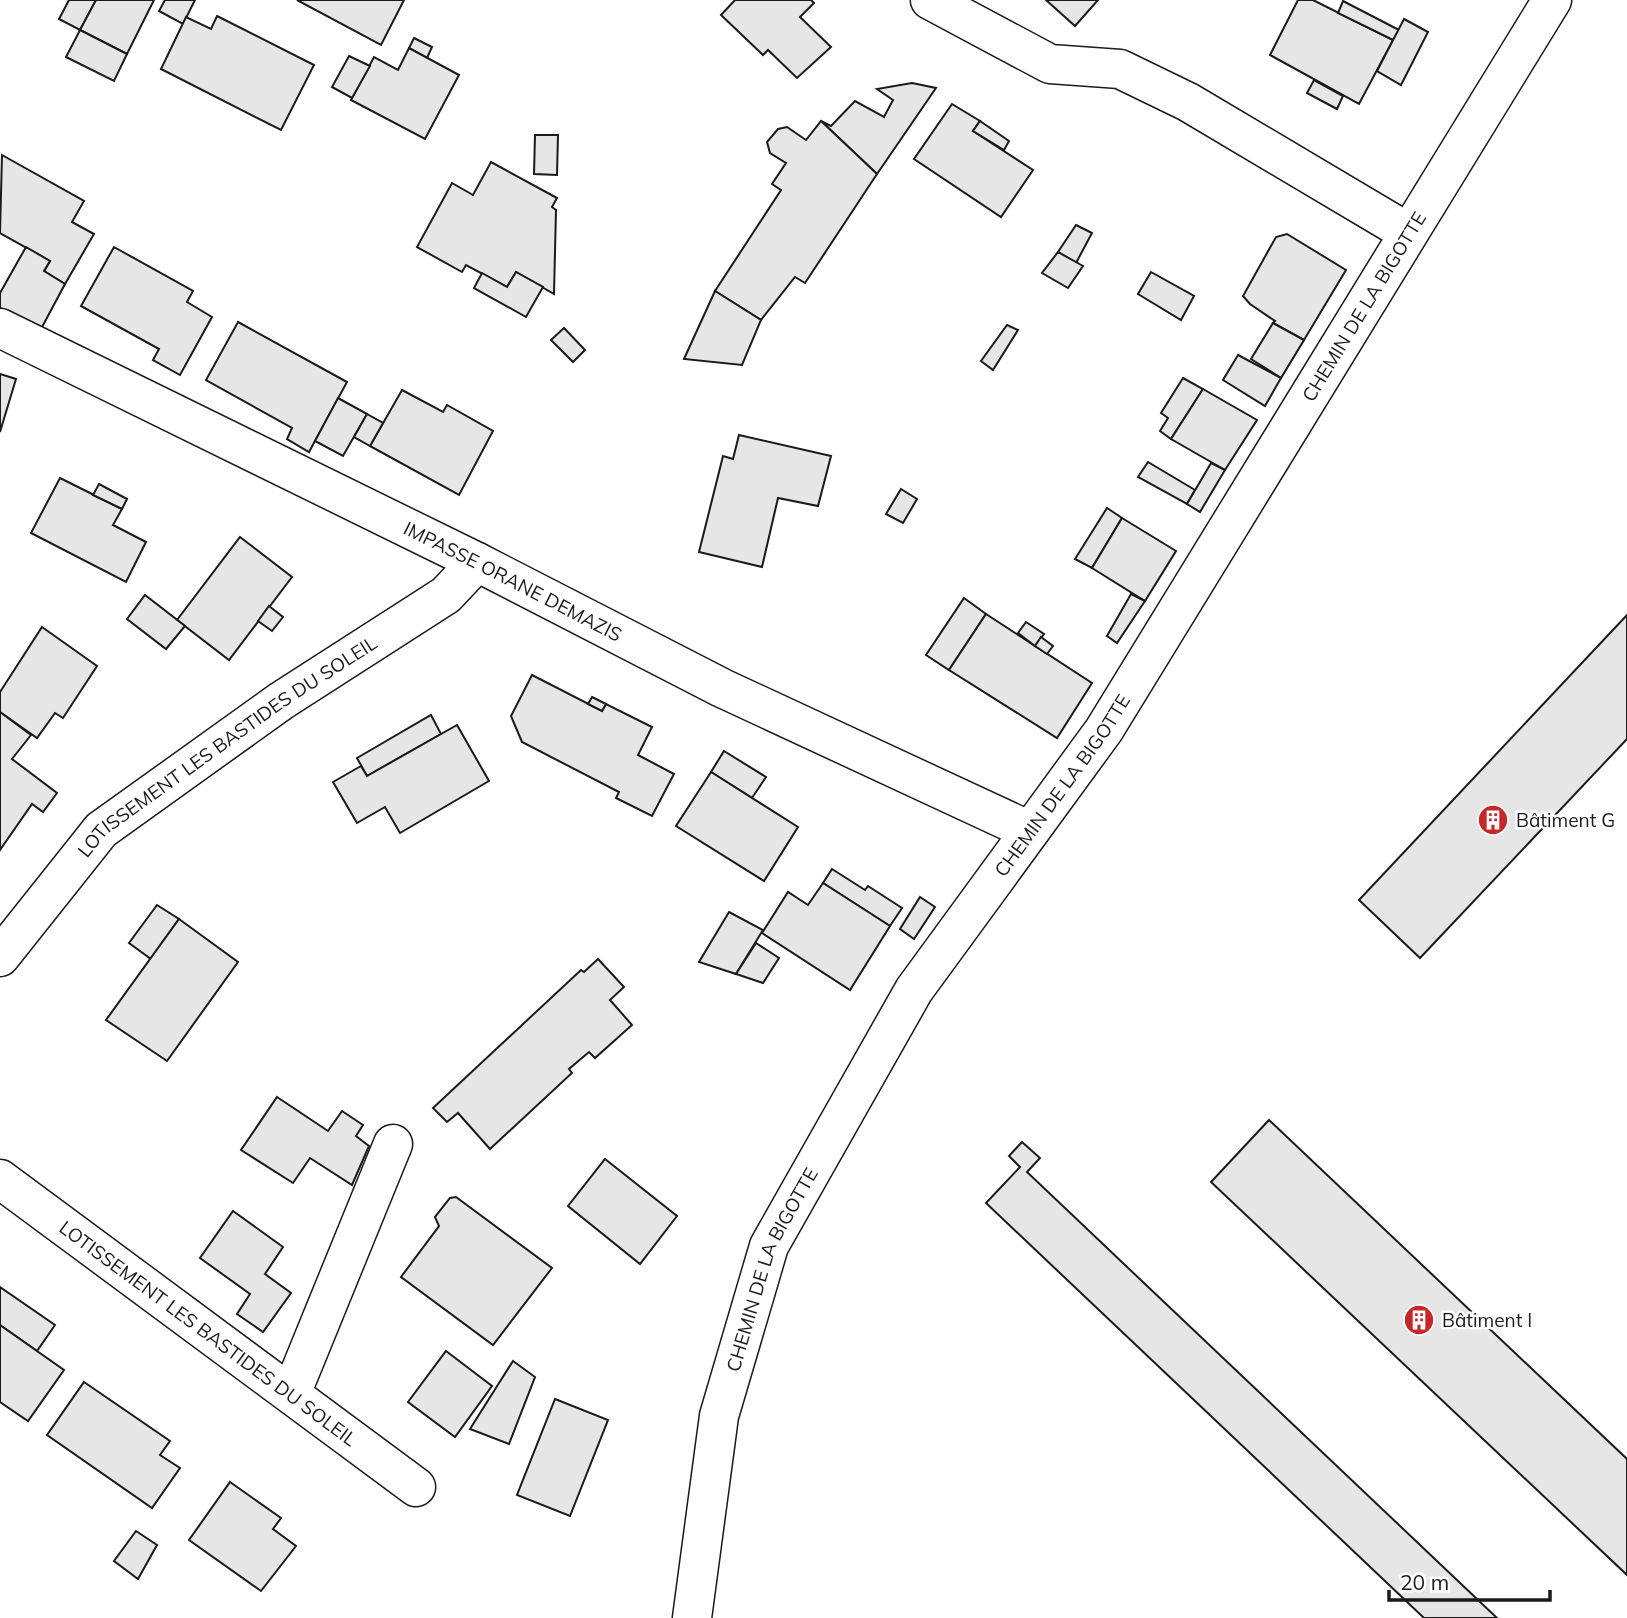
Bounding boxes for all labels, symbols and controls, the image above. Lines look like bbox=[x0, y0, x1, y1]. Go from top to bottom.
street label: CHEMIN DE LA BIGOTTE bbox=[1296, 207, 1431, 406]
street label: IMPASSE ORANE DEMAZIS bbox=[400, 516, 626, 646]
street label: LOTISSEMENT LES BASTIDES DU SOLEIL bbox=[72, 630, 382, 862]
street label: CHEMIN DE LA BIGOTTE bbox=[989, 690, 1135, 881]
building icon: Bâtiment G bbox=[1476, 803, 1510, 837]
place label: Bâtiment G bbox=[1516, 808, 1615, 832]
street label: CHEMIN DE LA BIGOTTE bbox=[721, 1163, 823, 1374]
street label: LOTISSEMENT LES BASTIDES DU SOLEIL bbox=[55, 1215, 362, 1451]
building icon: Bâtiment I bbox=[1402, 1303, 1436, 1337]
place label: Bâtiment I bbox=[1442, 1308, 1532, 1332]
scale bar bbox=[1389, 1558, 1550, 1602]
text: 20 m bbox=[1400, 1569, 1449, 1595]

